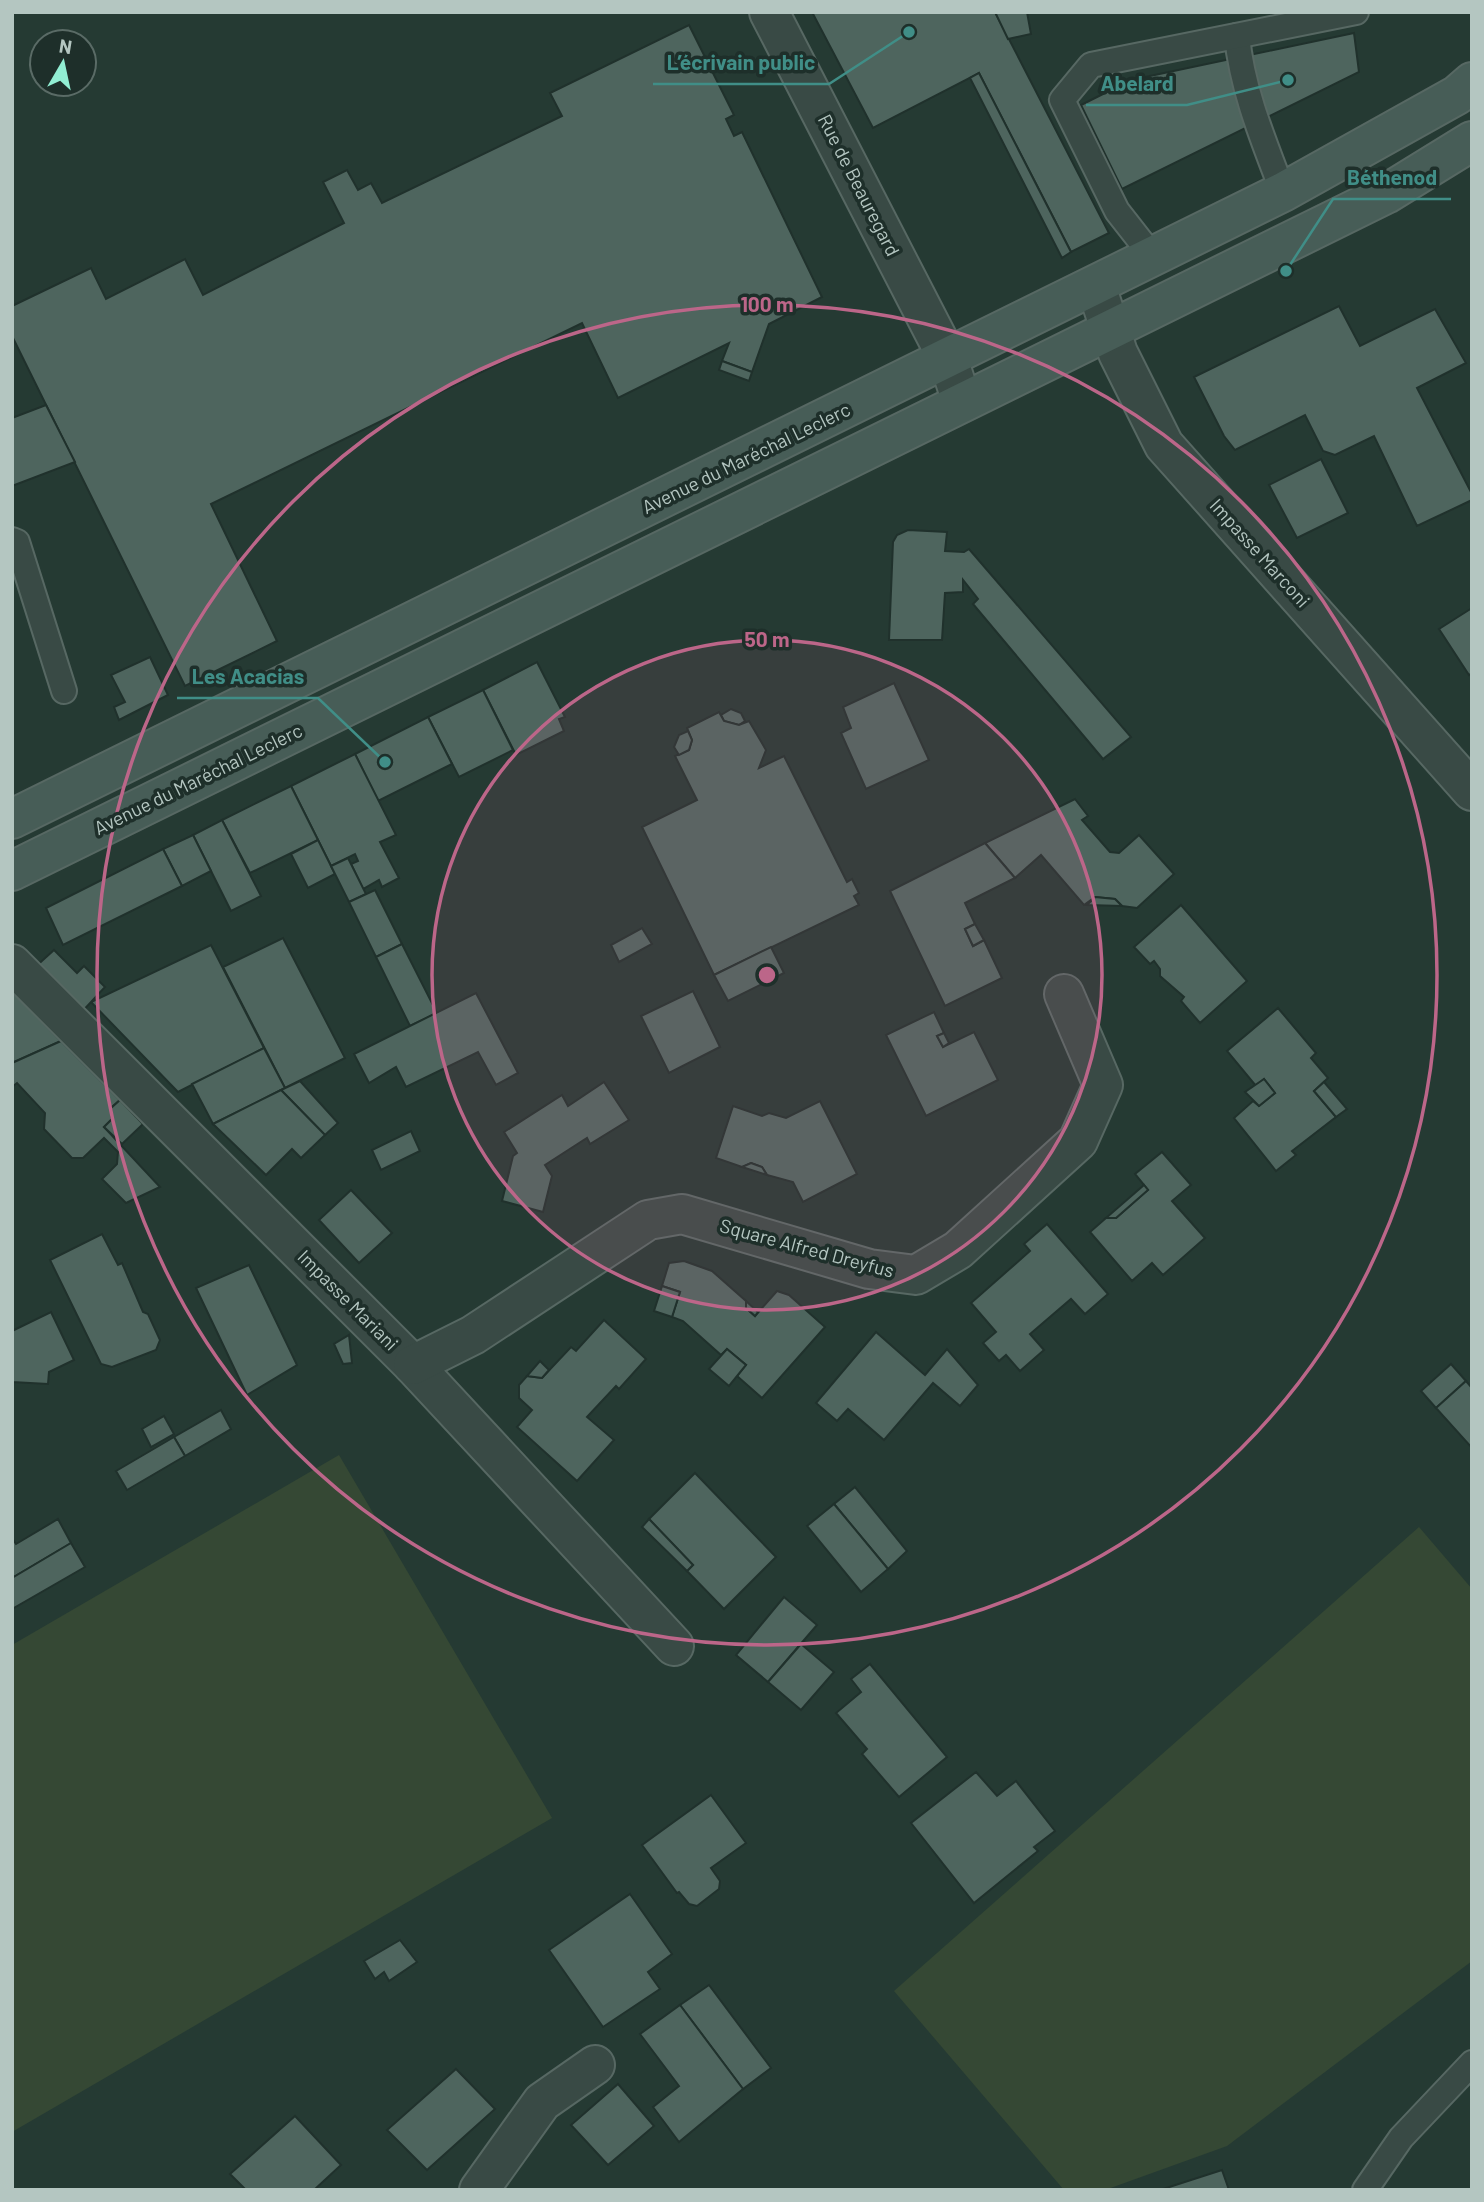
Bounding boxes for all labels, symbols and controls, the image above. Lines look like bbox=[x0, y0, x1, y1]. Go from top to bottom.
north arrow bbox=[28, 28, 98, 98]
text: N bbox=[58, 33, 74, 58]
callout: L’écrivain public bbox=[653, 42, 829, 84]
text: L’écrivain public bbox=[667, 49, 815, 74]
callout: Abelard bbox=[1086, 63, 1187, 105]
text: Abelard bbox=[1100, 70, 1174, 95]
street label: Rue de Beauregard bbox=[814, 110, 905, 259]
callout: Béthenod bbox=[1333, 157, 1451, 199]
text: Béthenod bbox=[1347, 164, 1437, 189]
text: 100 m bbox=[740, 291, 794, 316]
street label: Avenue du Maréchal Leclerc bbox=[638, 397, 854, 518]
street label: Impasse Marconi bbox=[1206, 494, 1315, 612]
text: 50 m bbox=[744, 626, 790, 651]
callout: Les Acacias bbox=[177, 656, 318, 698]
text: Les Acacias bbox=[192, 663, 304, 688]
street label: Avenue du Maréchal Leclerc bbox=[90, 718, 306, 839]
centre of rings bbox=[755, 963, 779, 987]
street label: Square Alfred Dreyfus bbox=[718, 1213, 897, 1282]
street label: Impasse Mariani bbox=[293, 1245, 403, 1355]

